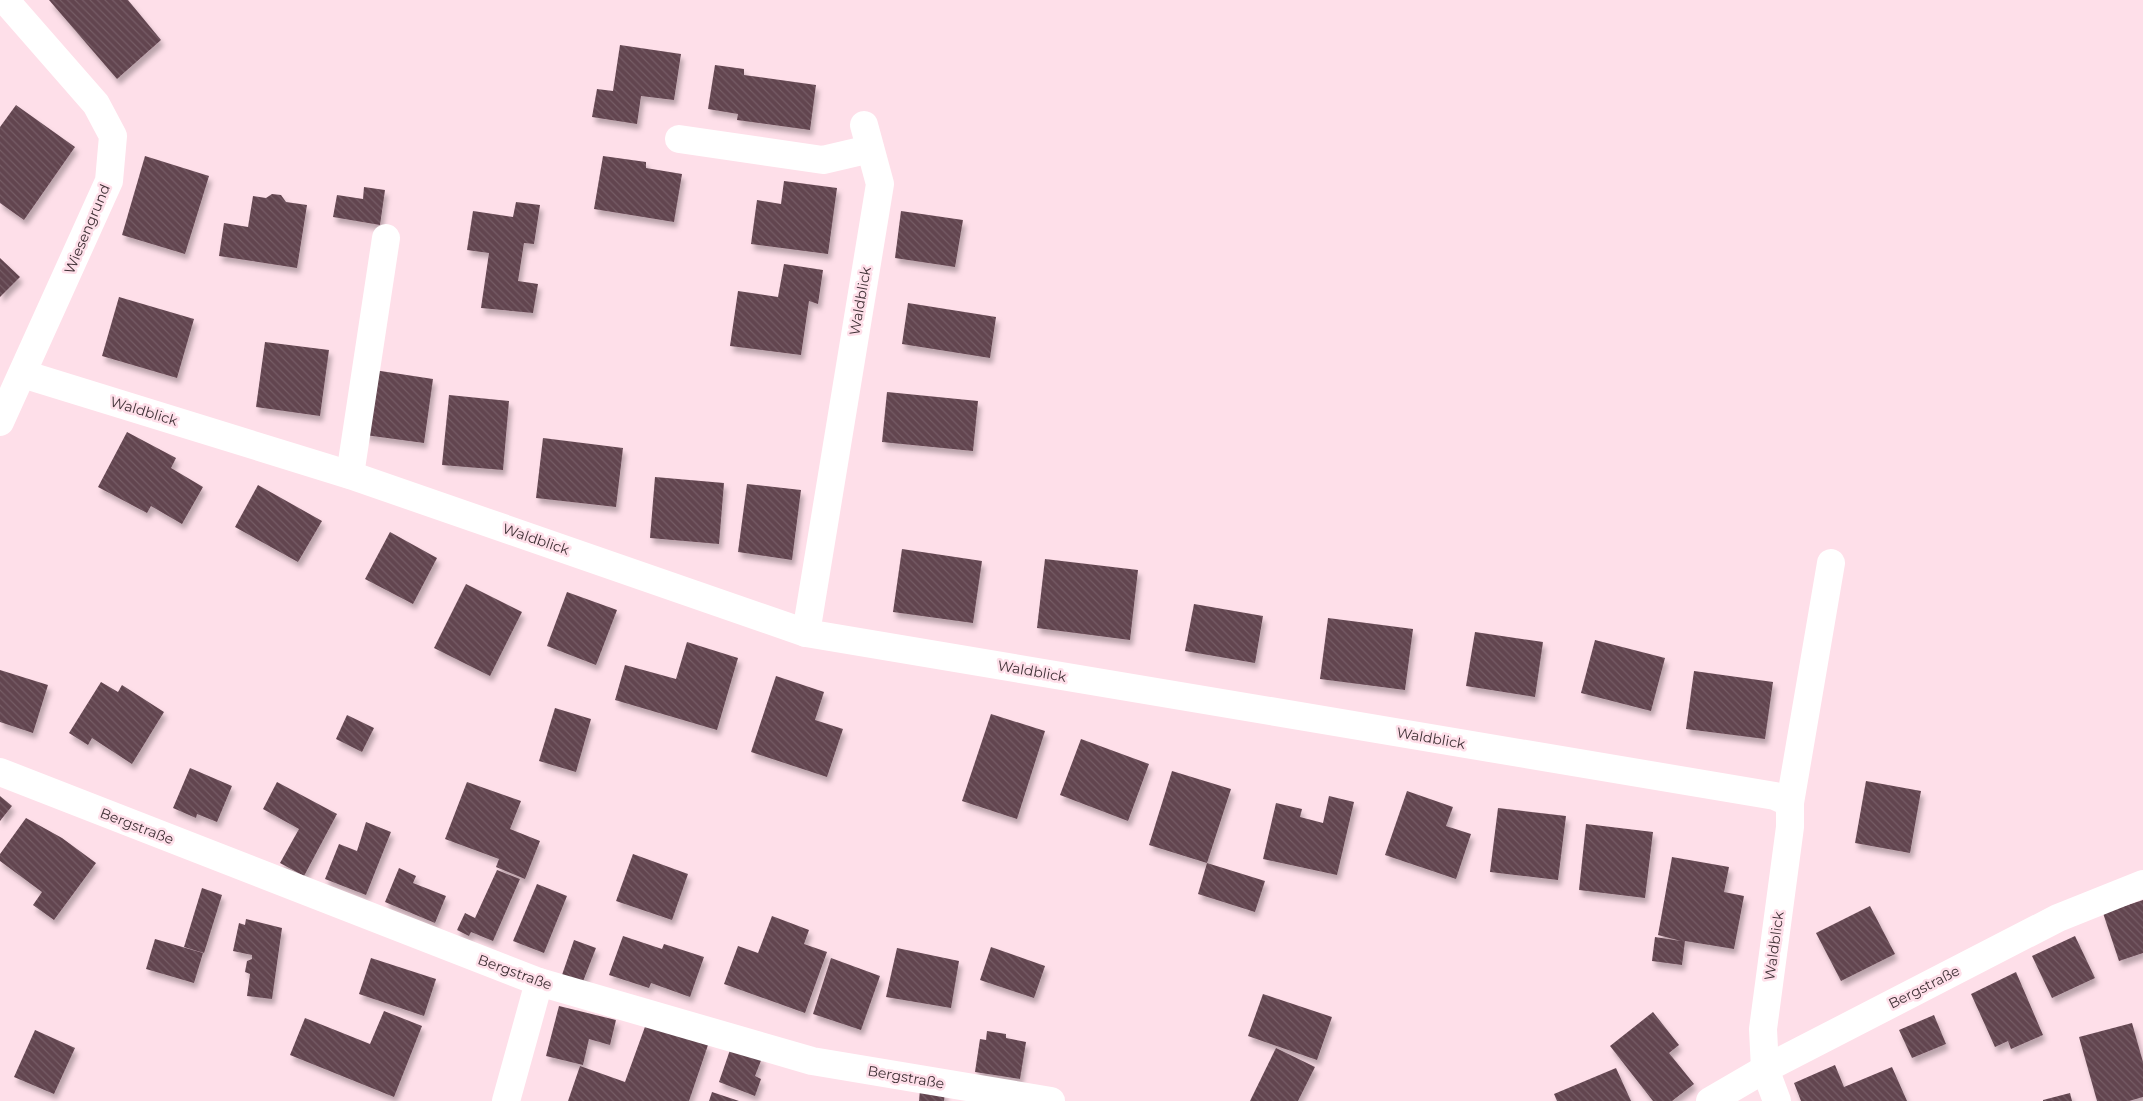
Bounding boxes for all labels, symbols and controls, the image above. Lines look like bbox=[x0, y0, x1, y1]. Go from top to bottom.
street label: Wiesengrund bbox=[60, 181, 114, 277]
street label: Waldblick bbox=[845, 265, 875, 337]
street label: Waldblick bbox=[108, 392, 180, 430]
street label: Waldblick bbox=[500, 519, 572, 559]
street label: Waldblick bbox=[996, 656, 1068, 686]
street label: Waldblick bbox=[1395, 723, 1467, 753]
street label: Bergstraße bbox=[98, 804, 176, 848]
street label: Waldblick bbox=[1760, 910, 1788, 982]
street label: Bergstraße bbox=[475, 950, 555, 994]
street label: Bergstraße bbox=[1885, 961, 1963, 1013]
street label: Bergstraße bbox=[866, 1061, 946, 1093]

